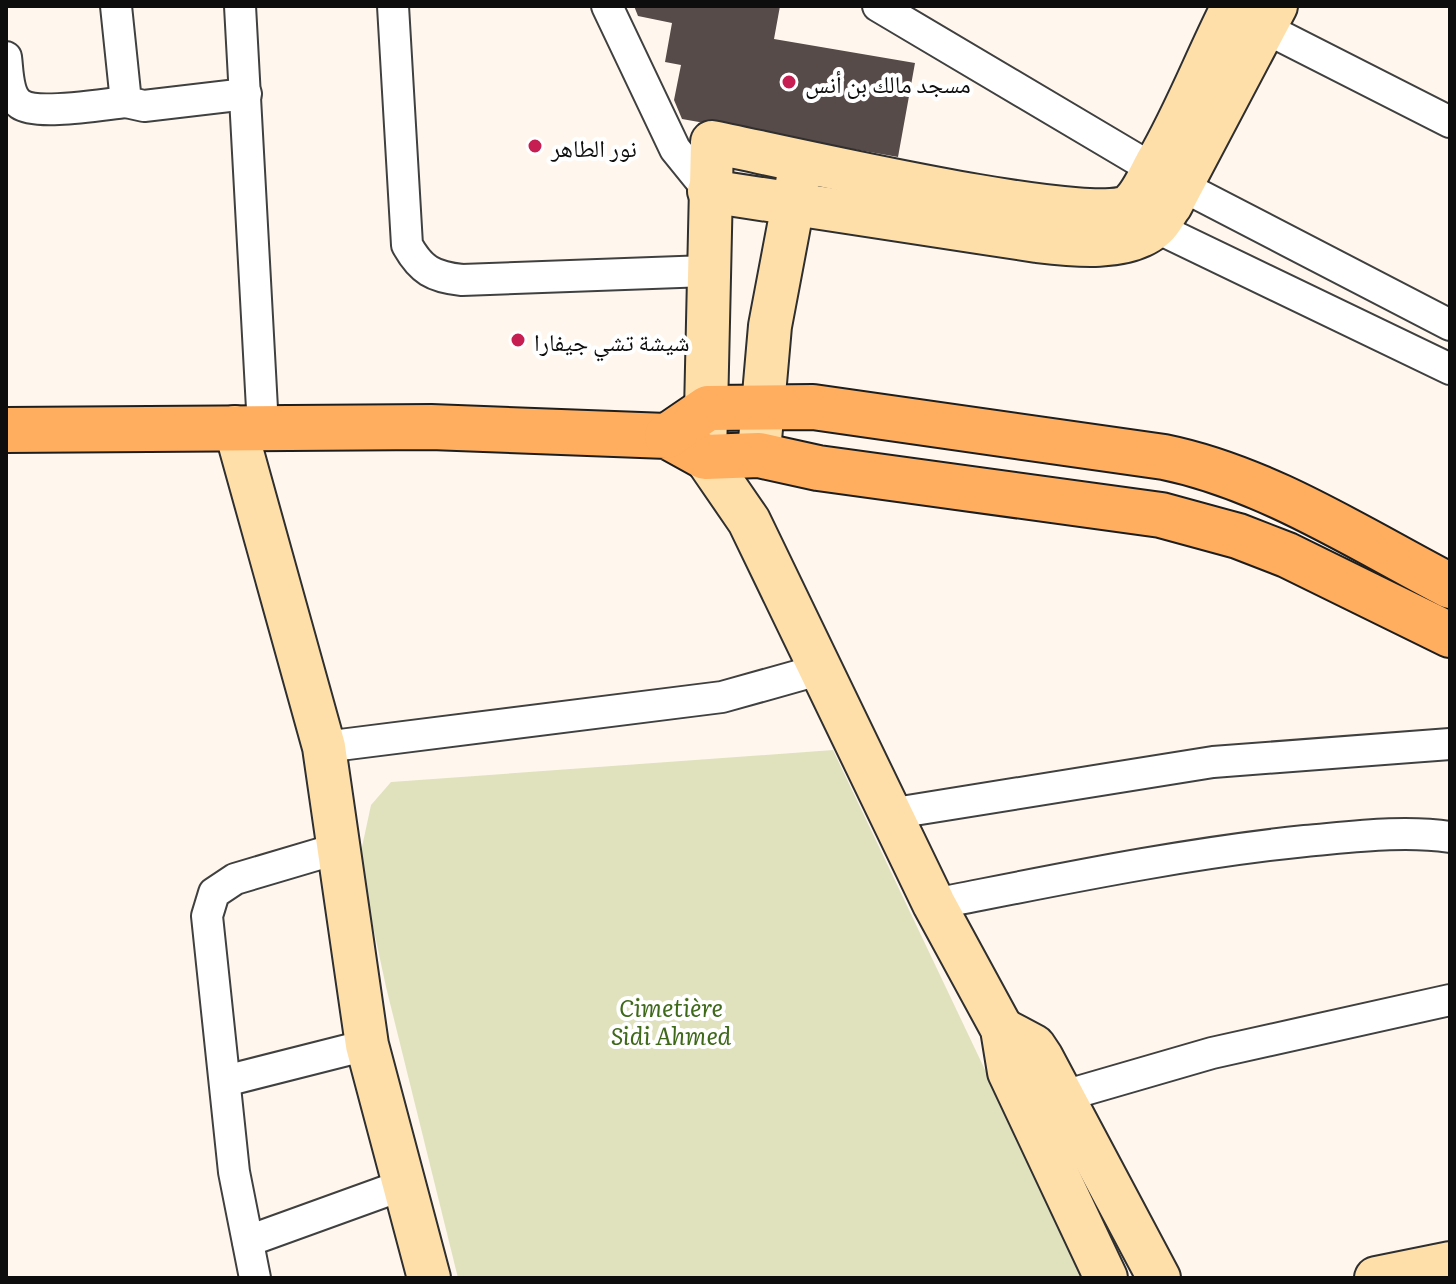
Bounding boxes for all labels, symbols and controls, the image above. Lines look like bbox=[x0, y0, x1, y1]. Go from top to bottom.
place label: مسجد مالك بن أنس bbox=[805, 65, 971, 100]
marker: مسجد مالك بن أنس bbox=[780, 73, 798, 91]
place label: نور الطاهر bbox=[550, 129, 637, 164]
marker: نور الطاهر bbox=[526, 137, 544, 155]
place label: شيشة تشي جيفارا bbox=[534, 323, 690, 362]
marker: شيشة تشي جيفارا bbox=[509, 331, 527, 349]
park label: Cimetière Sidi Ahmed bbox=[611, 989, 732, 1052]

